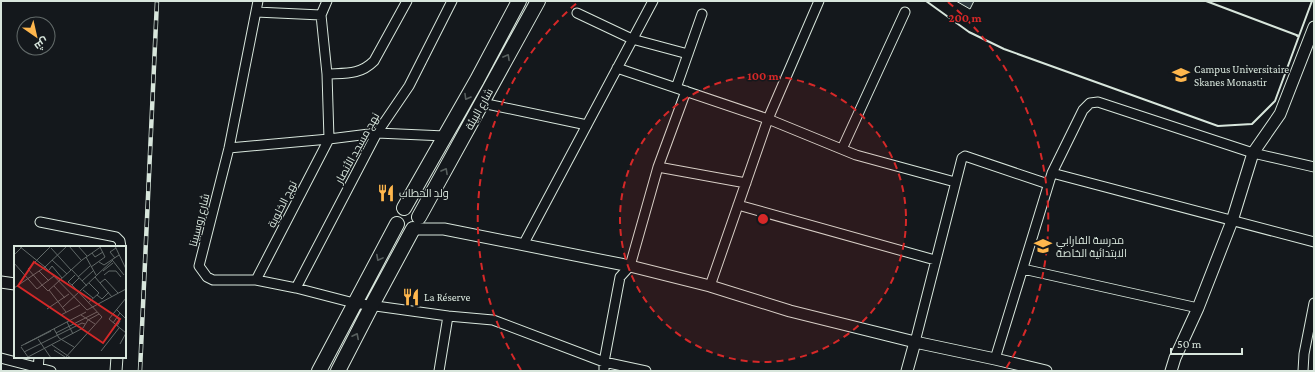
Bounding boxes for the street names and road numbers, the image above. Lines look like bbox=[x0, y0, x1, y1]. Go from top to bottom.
street label: شارع البيئة bbox=[463, 86, 497, 133]
street label: نهج مسجد الأنصار bbox=[332, 111, 383, 187]
street label: نهج الخلوية bbox=[265, 179, 301, 230]
street label: شارع روسبينا bbox=[187, 192, 213, 248]

